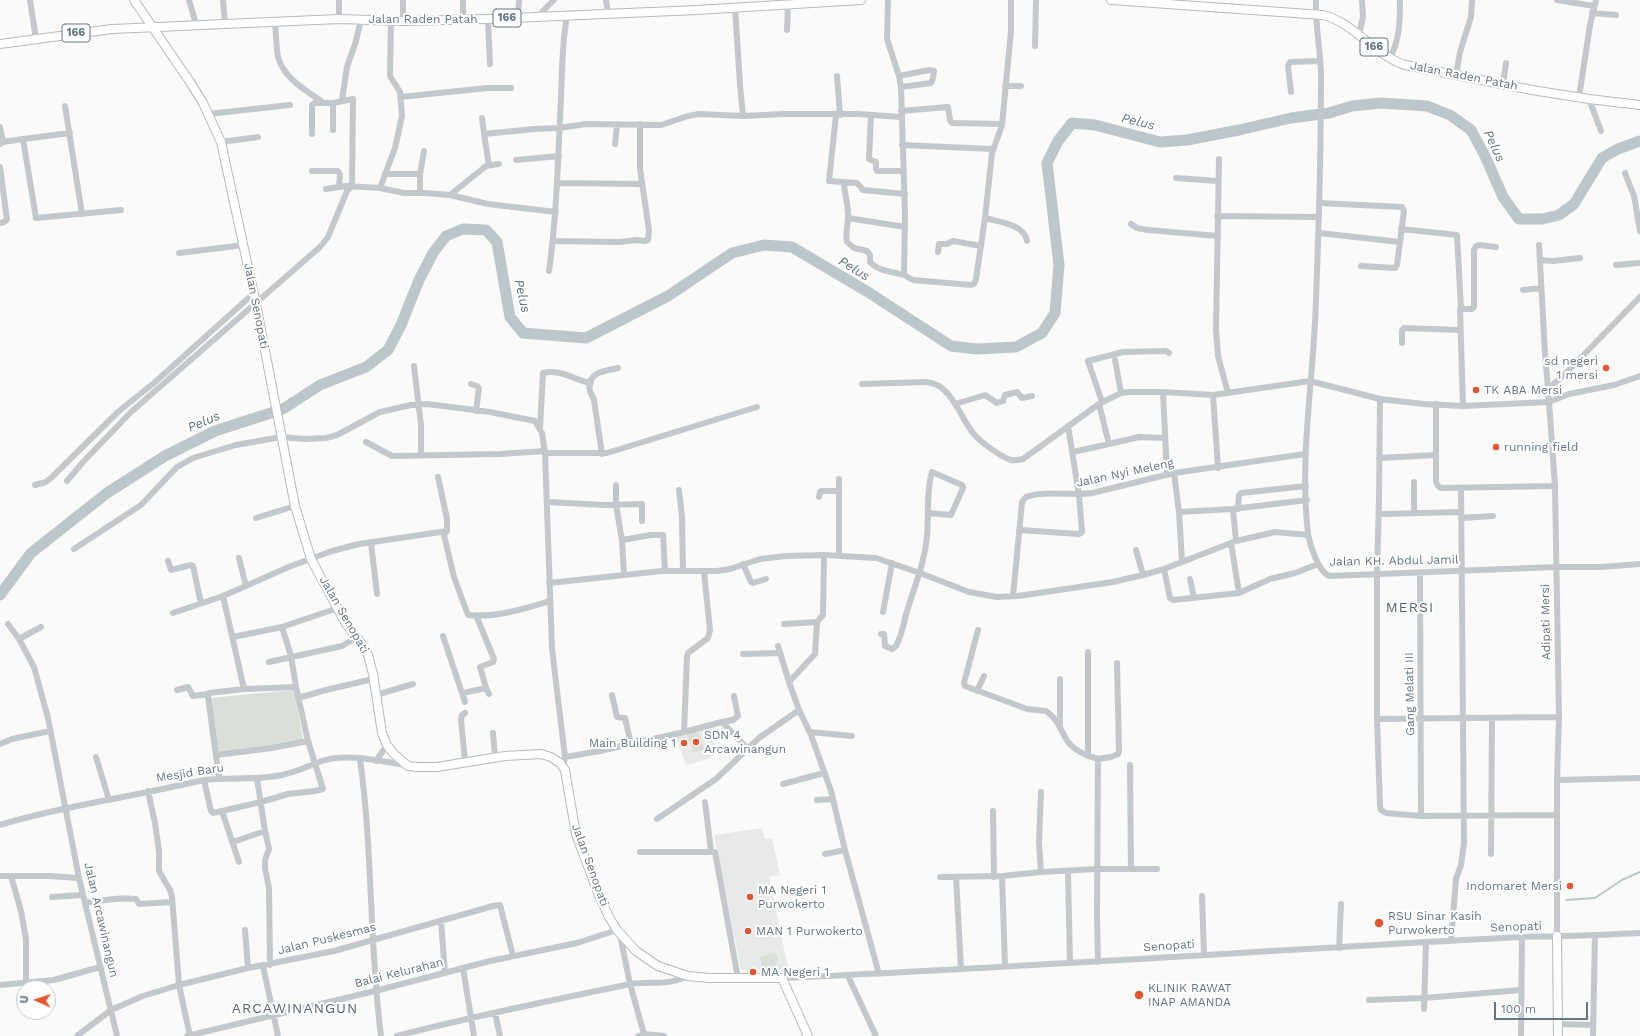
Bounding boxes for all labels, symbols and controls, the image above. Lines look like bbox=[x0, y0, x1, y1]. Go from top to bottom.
road number: 166 bbox=[493, 9, 521, 27]
street label: Jalan Raden Patah bbox=[368, 12, 478, 26]
road number: 166 bbox=[62, 24, 90, 42]
road number: 166 bbox=[1360, 38, 1388, 56]
street label: Jalan Raden Patah bbox=[1409, 59, 1519, 93]
water label: Pelus bbox=[1120, 110, 1156, 134]
water label: Pelus bbox=[1480, 127, 1508, 165]
water label: Pelus bbox=[836, 253, 872, 285]
street label: Jalan Senopati bbox=[241, 262, 271, 350]
water label: Pelus bbox=[511, 278, 533, 314]
place label: sd negeri 1 mersi bbox=[1544, 354, 1598, 382]
marker: sd negeri 1 mersi bbox=[1601, 363, 1611, 373]
place label: TK ABA Mersi bbox=[1484, 383, 1562, 397]
marker: TK ABA Mersi bbox=[1471, 385, 1481, 395]
water label: Pelus bbox=[185, 408, 223, 436]
place label: running field bbox=[1504, 440, 1578, 454]
marker: running field bbox=[1491, 442, 1501, 452]
street label: Jalan Nyi Meleng bbox=[1075, 456, 1175, 490]
street label: Jalan KH. Abdul Jamil bbox=[1329, 553, 1459, 569]
street label: Jalan Senopati bbox=[316, 574, 372, 656]
street label: Adipati Mersi bbox=[1538, 584, 1554, 660]
district label: MERSI bbox=[1386, 600, 1434, 616]
street label: Gang Melati III bbox=[1402, 652, 1418, 736]
place label: SDN 4 Arcawinangun bbox=[704, 728, 786, 756]
place label: Main Building 1 bbox=[589, 736, 676, 750]
marker: SDN 4 Arcawinangun bbox=[691, 737, 701, 747]
marker: Main Building 1 bbox=[679, 738, 689, 748]
street label: Mesjid Baru bbox=[155, 761, 225, 785]
street label: Jalan Senopati bbox=[568, 822, 612, 908]
street label: Jalan Arcawinangun bbox=[81, 861, 121, 979]
place label: Indomaret Mersi bbox=[1466, 879, 1562, 893]
marker: Indomaret Mersi bbox=[1565, 881, 1575, 891]
place label: MA Negeri 1 Purwokerto bbox=[758, 883, 826, 911]
marker: MA Negeri 1 Purwokerto bbox=[745, 892, 755, 902]
place label: RSU Sinar Kasih Purwokerto bbox=[1388, 909, 1482, 937]
marker: RSU Sinar Kasih Purwokerto bbox=[1373, 917, 1385, 929]
street label: Senopati bbox=[1490, 919, 1542, 935]
street label: Jalan Puskesmas bbox=[276, 920, 378, 958]
place label: MAN 1 Purwokerto bbox=[756, 924, 863, 938]
marker: MAN 1 Purwokerto bbox=[743, 926, 753, 936]
street label: Senopati bbox=[1143, 937, 1195, 955]
street label: Balai Kelurahan bbox=[353, 955, 445, 991]
place label: MA Negeri 1 bbox=[761, 965, 829, 979]
marker: MA Negeri 1 bbox=[748, 967, 758, 977]
north arrow bbox=[16, 980, 56, 1020]
place label: KLINIK RAWAT INAP AMANDA bbox=[1148, 981, 1231, 1009]
marker: KLINIK RAWAT INAP AMANDA bbox=[1133, 989, 1145, 1001]
scale bar bbox=[1496, 994, 1590, 1020]
text: U bbox=[18, 995, 31, 1004]
district label: ARCAWINANGUN bbox=[232, 1001, 358, 1017]
text: 100 m bbox=[1501, 1002, 1536, 1016]

